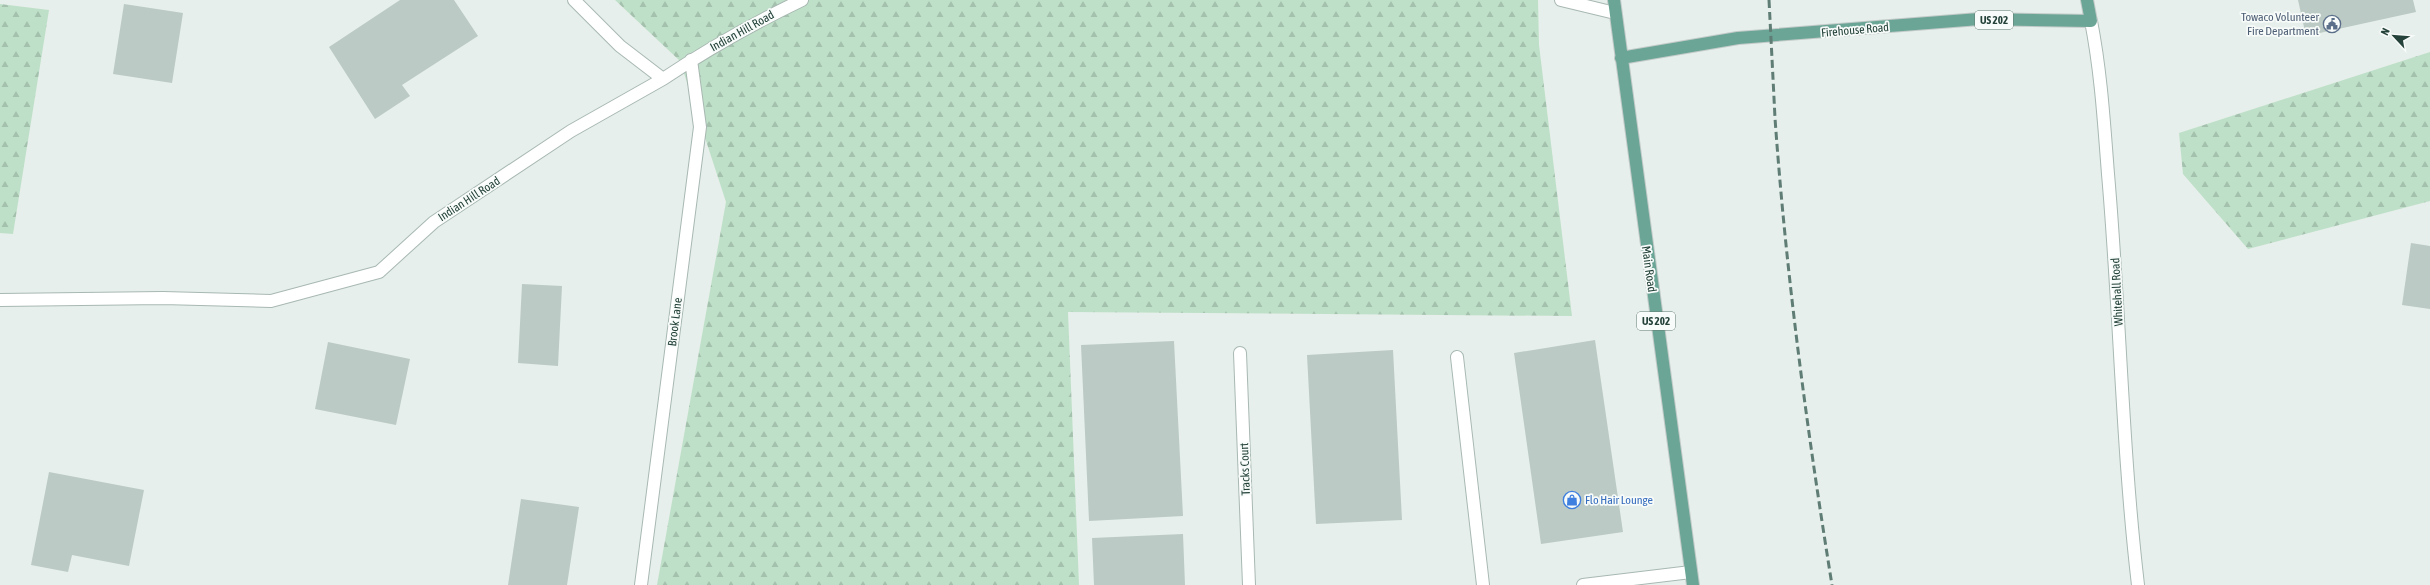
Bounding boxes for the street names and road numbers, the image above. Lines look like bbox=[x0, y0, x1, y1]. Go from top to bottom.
street label: Indian Hill Road bbox=[708, 8, 776, 54]
road number: US 202 bbox=[1975, 11, 2013, 29]
street label: Firehouse Road bbox=[1820, 20, 1890, 40]
street label: Indian Hill Road bbox=[435, 174, 503, 224]
street label: Main Road bbox=[1639, 245, 1659, 293]
street label: Whitehall Road bbox=[2108, 257, 2126, 327]
street label: Brook Lane bbox=[665, 297, 685, 347]
road number: US 202 bbox=[1637, 312, 1675, 330]
street label: Tracks Court bbox=[1237, 442, 1253, 496]

